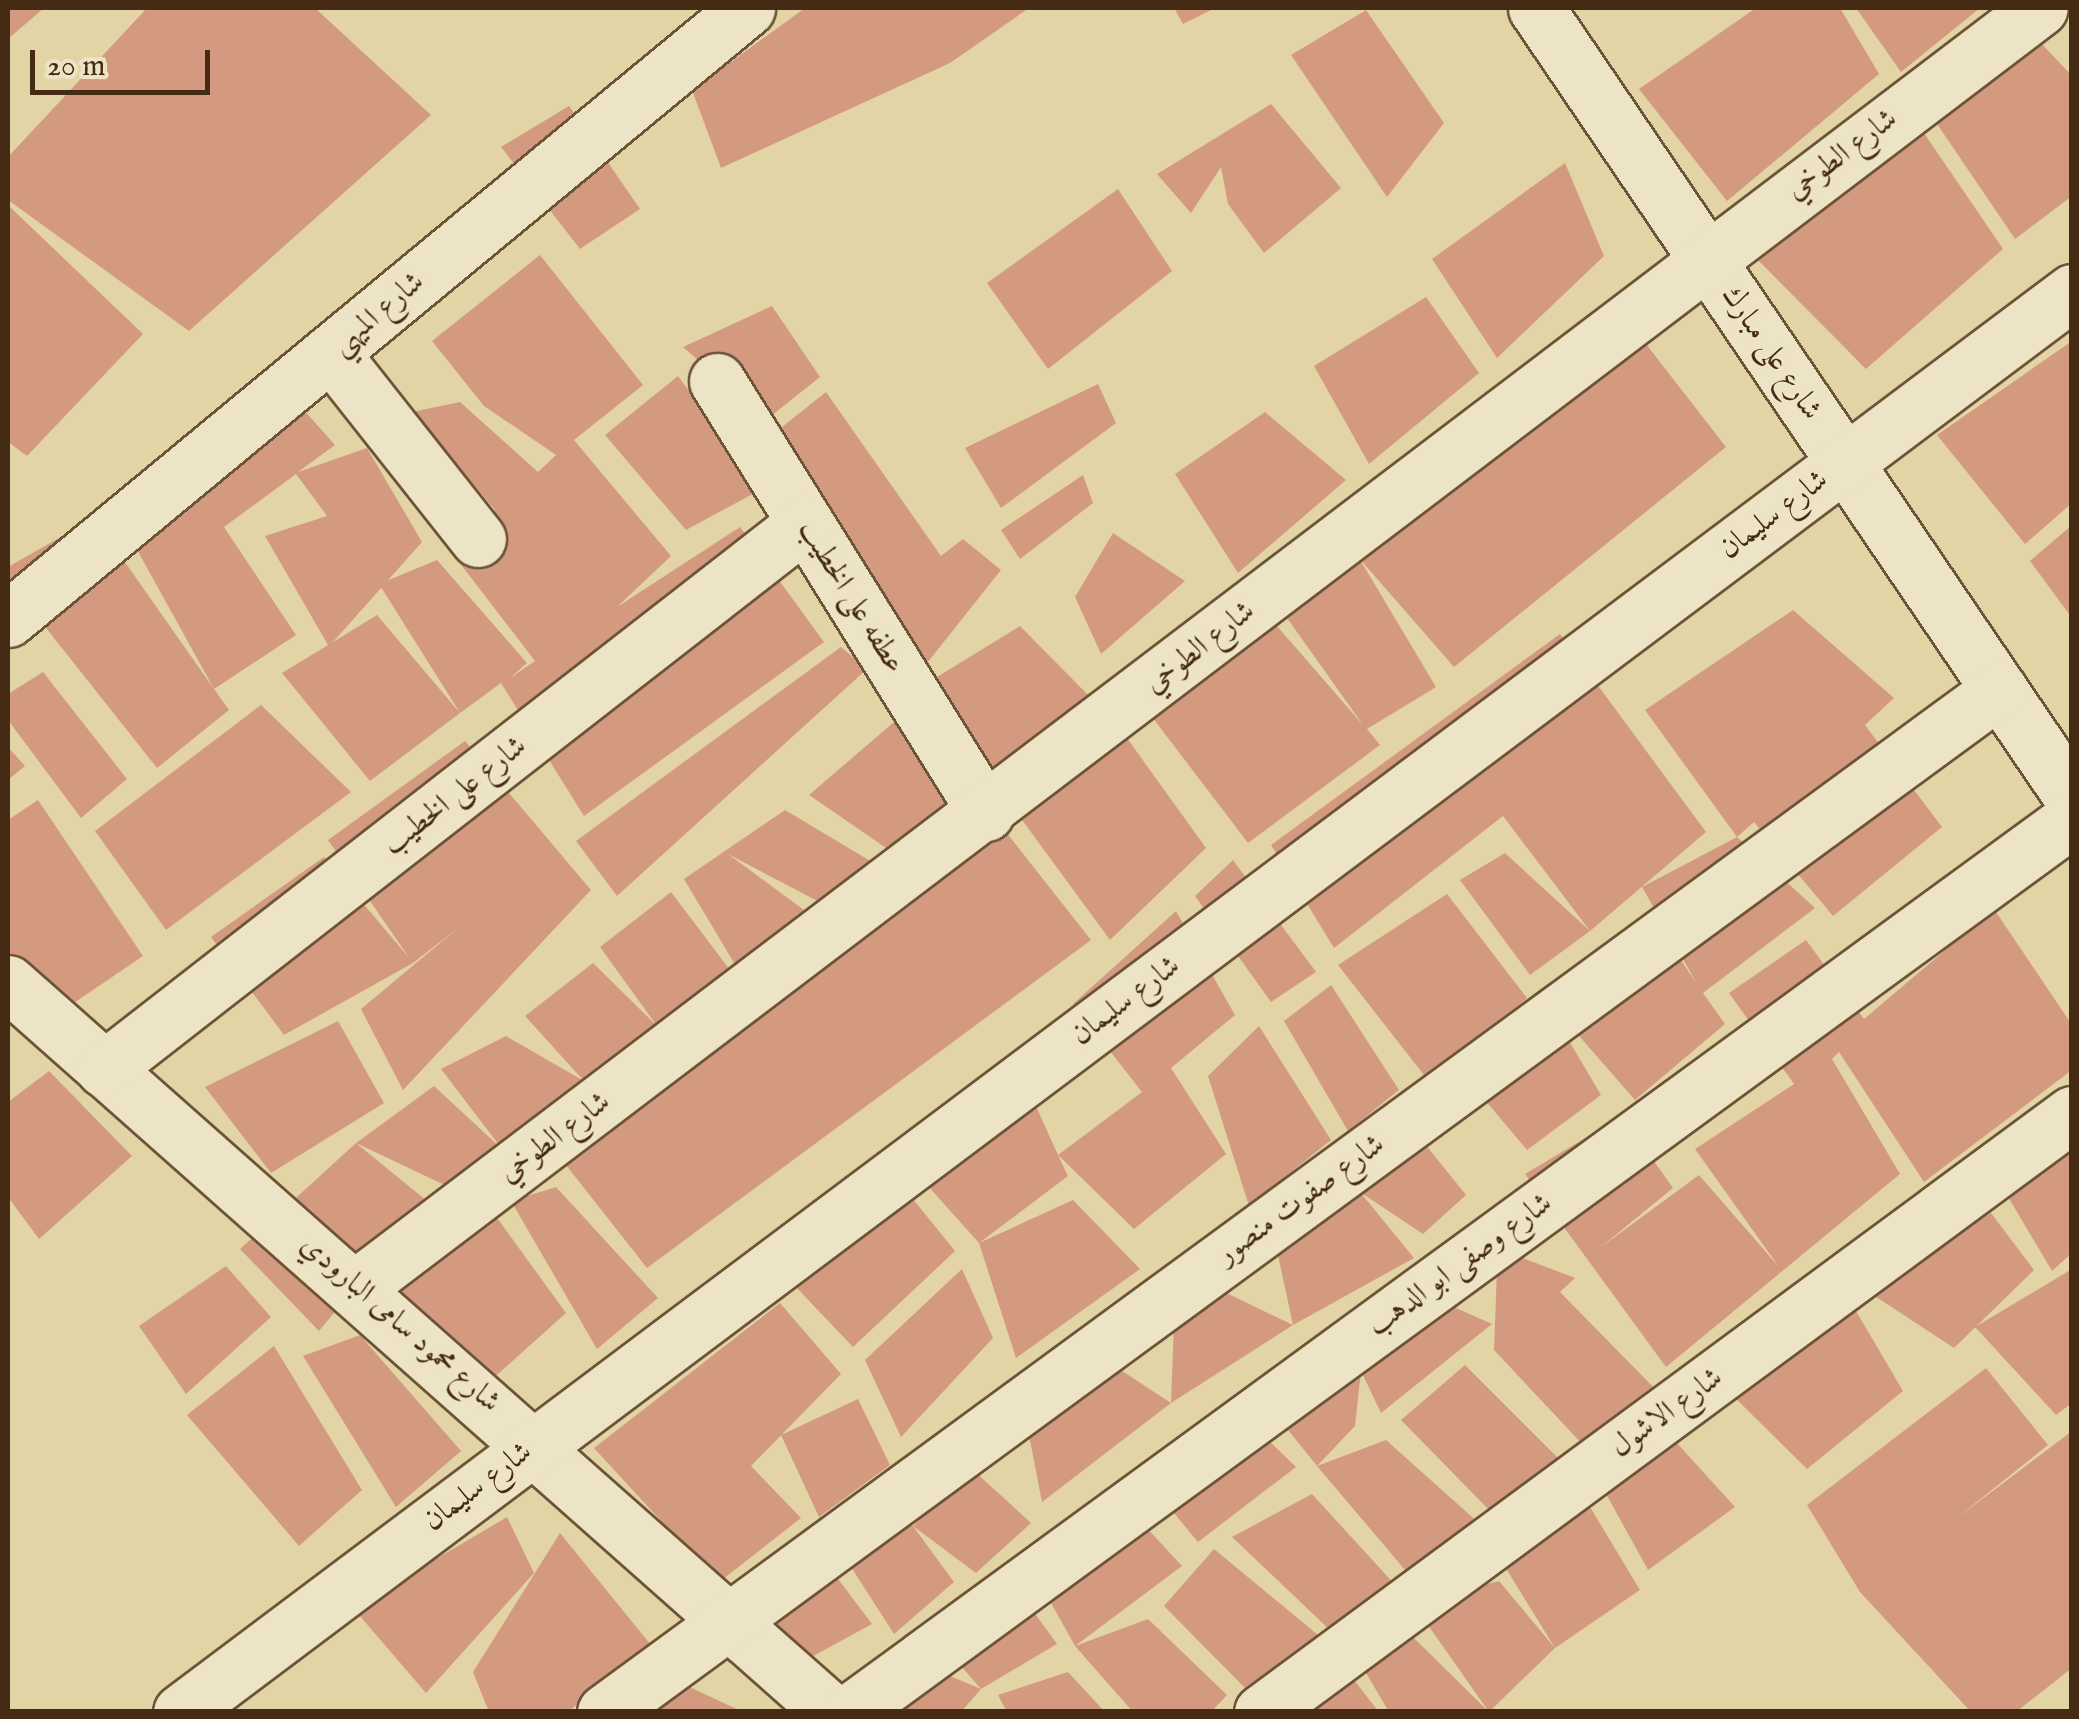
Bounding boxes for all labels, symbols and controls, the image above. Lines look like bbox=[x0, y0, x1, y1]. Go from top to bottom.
scale bar bbox=[35, 30, 215, 92]
text: 20 m bbox=[47, 48, 106, 86]
street label: شارع الطوخي bbox=[1779, 101, 1905, 209]
street label: شارع الميهي bbox=[324, 265, 432, 363]
street label: شارع على مبارك bbox=[1713, 279, 1829, 427]
street label: شارع سليمان bbox=[1713, 462, 1835, 568]
street label: عطفه على الخطيب bbox=[790, 514, 912, 680]
street label: شارع الطوخي bbox=[1138, 594, 1262, 702]
street label: شارع على الخطيب bbox=[376, 729, 534, 863]
street label: شارع سليمان bbox=[1065, 948, 1187, 1054]
street label: شارع الطوخي bbox=[492, 1084, 618, 1192]
street label: شارع صفوت منصور bbox=[1210, 1127, 1392, 1273]
street label: شارع وصفى ابو الدهب bbox=[1361, 1186, 1559, 1344]
street label: شارع محمود سامى البارودي bbox=[293, 1227, 507, 1421]
street label: شارع الاشول bbox=[1604, 1360, 1730, 1466]
street label: شارع سليمان bbox=[417, 1434, 539, 1540]

